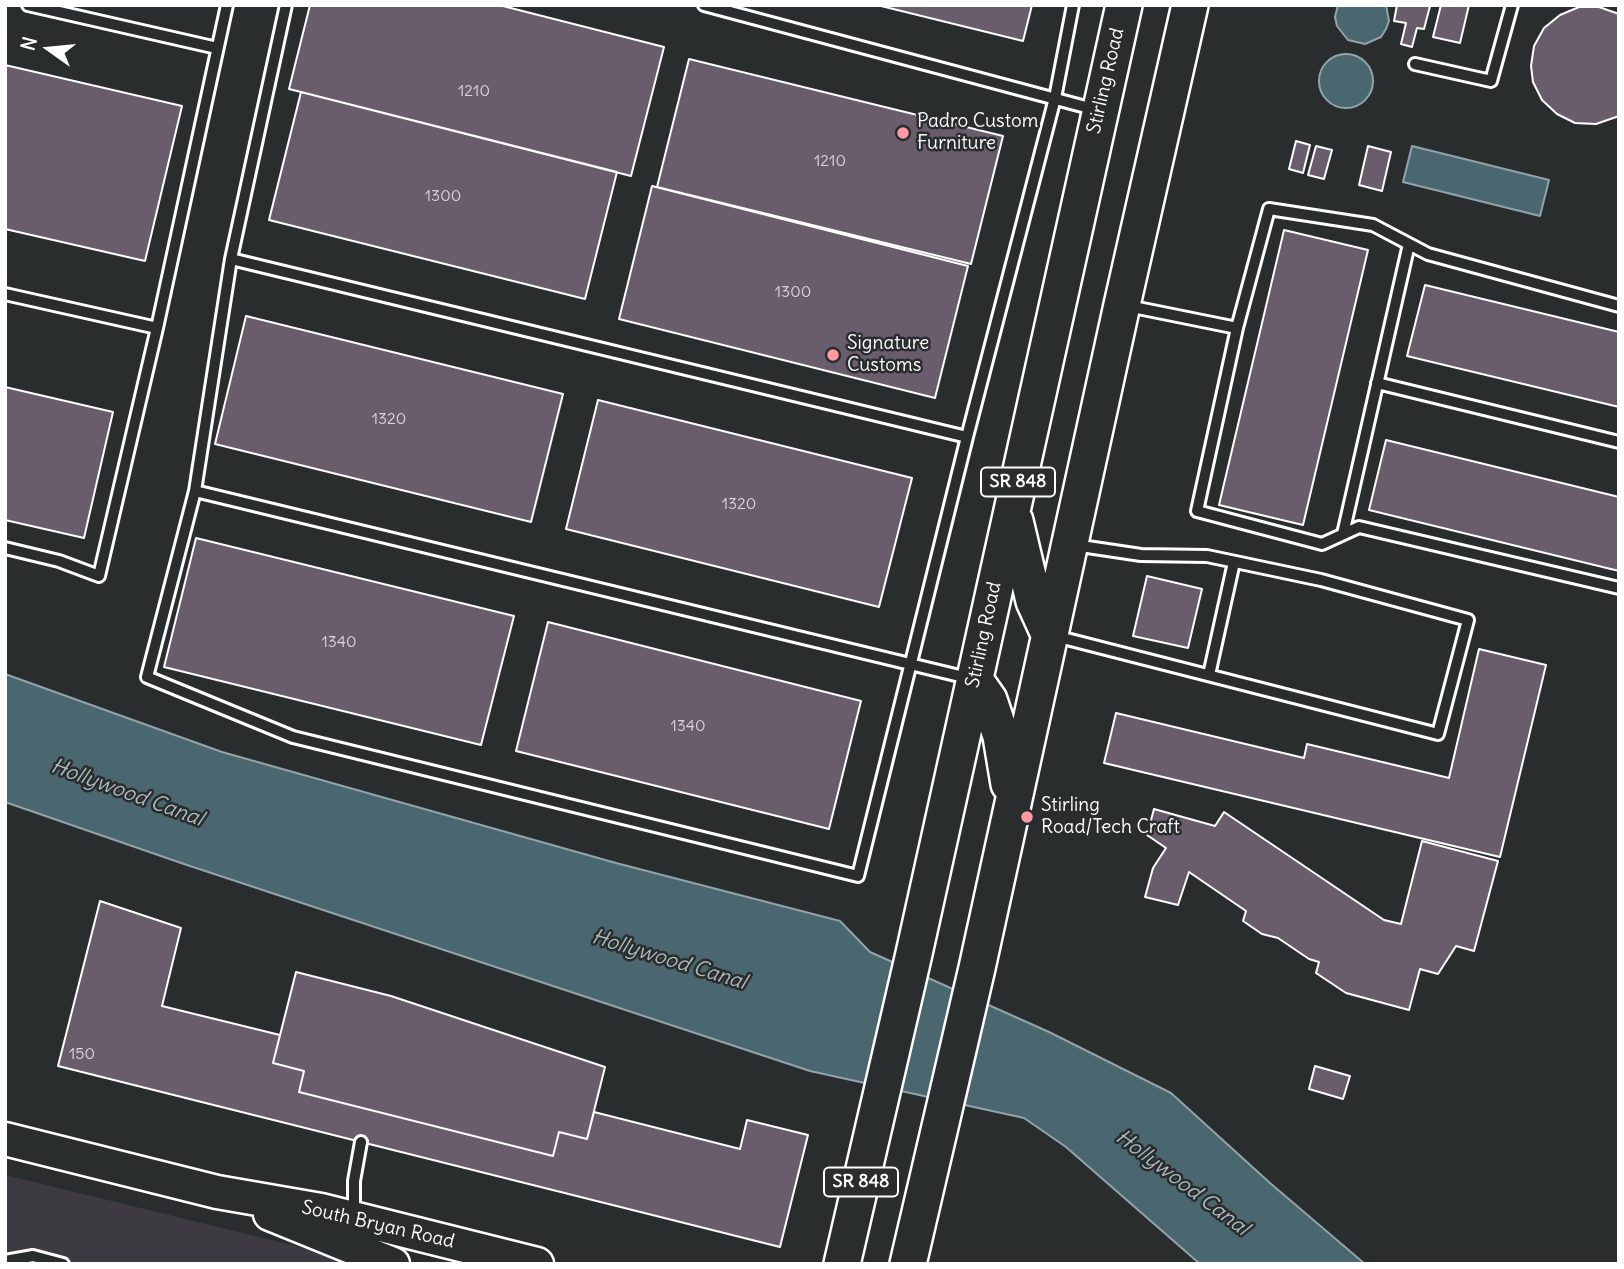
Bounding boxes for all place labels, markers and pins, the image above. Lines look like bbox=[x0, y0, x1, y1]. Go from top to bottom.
place label: Padro Custom Furniture bbox=[917, 111, 1038, 155]
marker: Padro Custom Furniture bbox=[895, 125, 911, 141]
place label: Signature Customs bbox=[847, 333, 929, 377]
marker: Signature Customs bbox=[825, 347, 841, 363]
place label: Stirling Road/Tech Craft bbox=[1041, 795, 1180, 839]
marker: Stirling Road/Tech Craft bbox=[1019, 809, 1035, 825]

